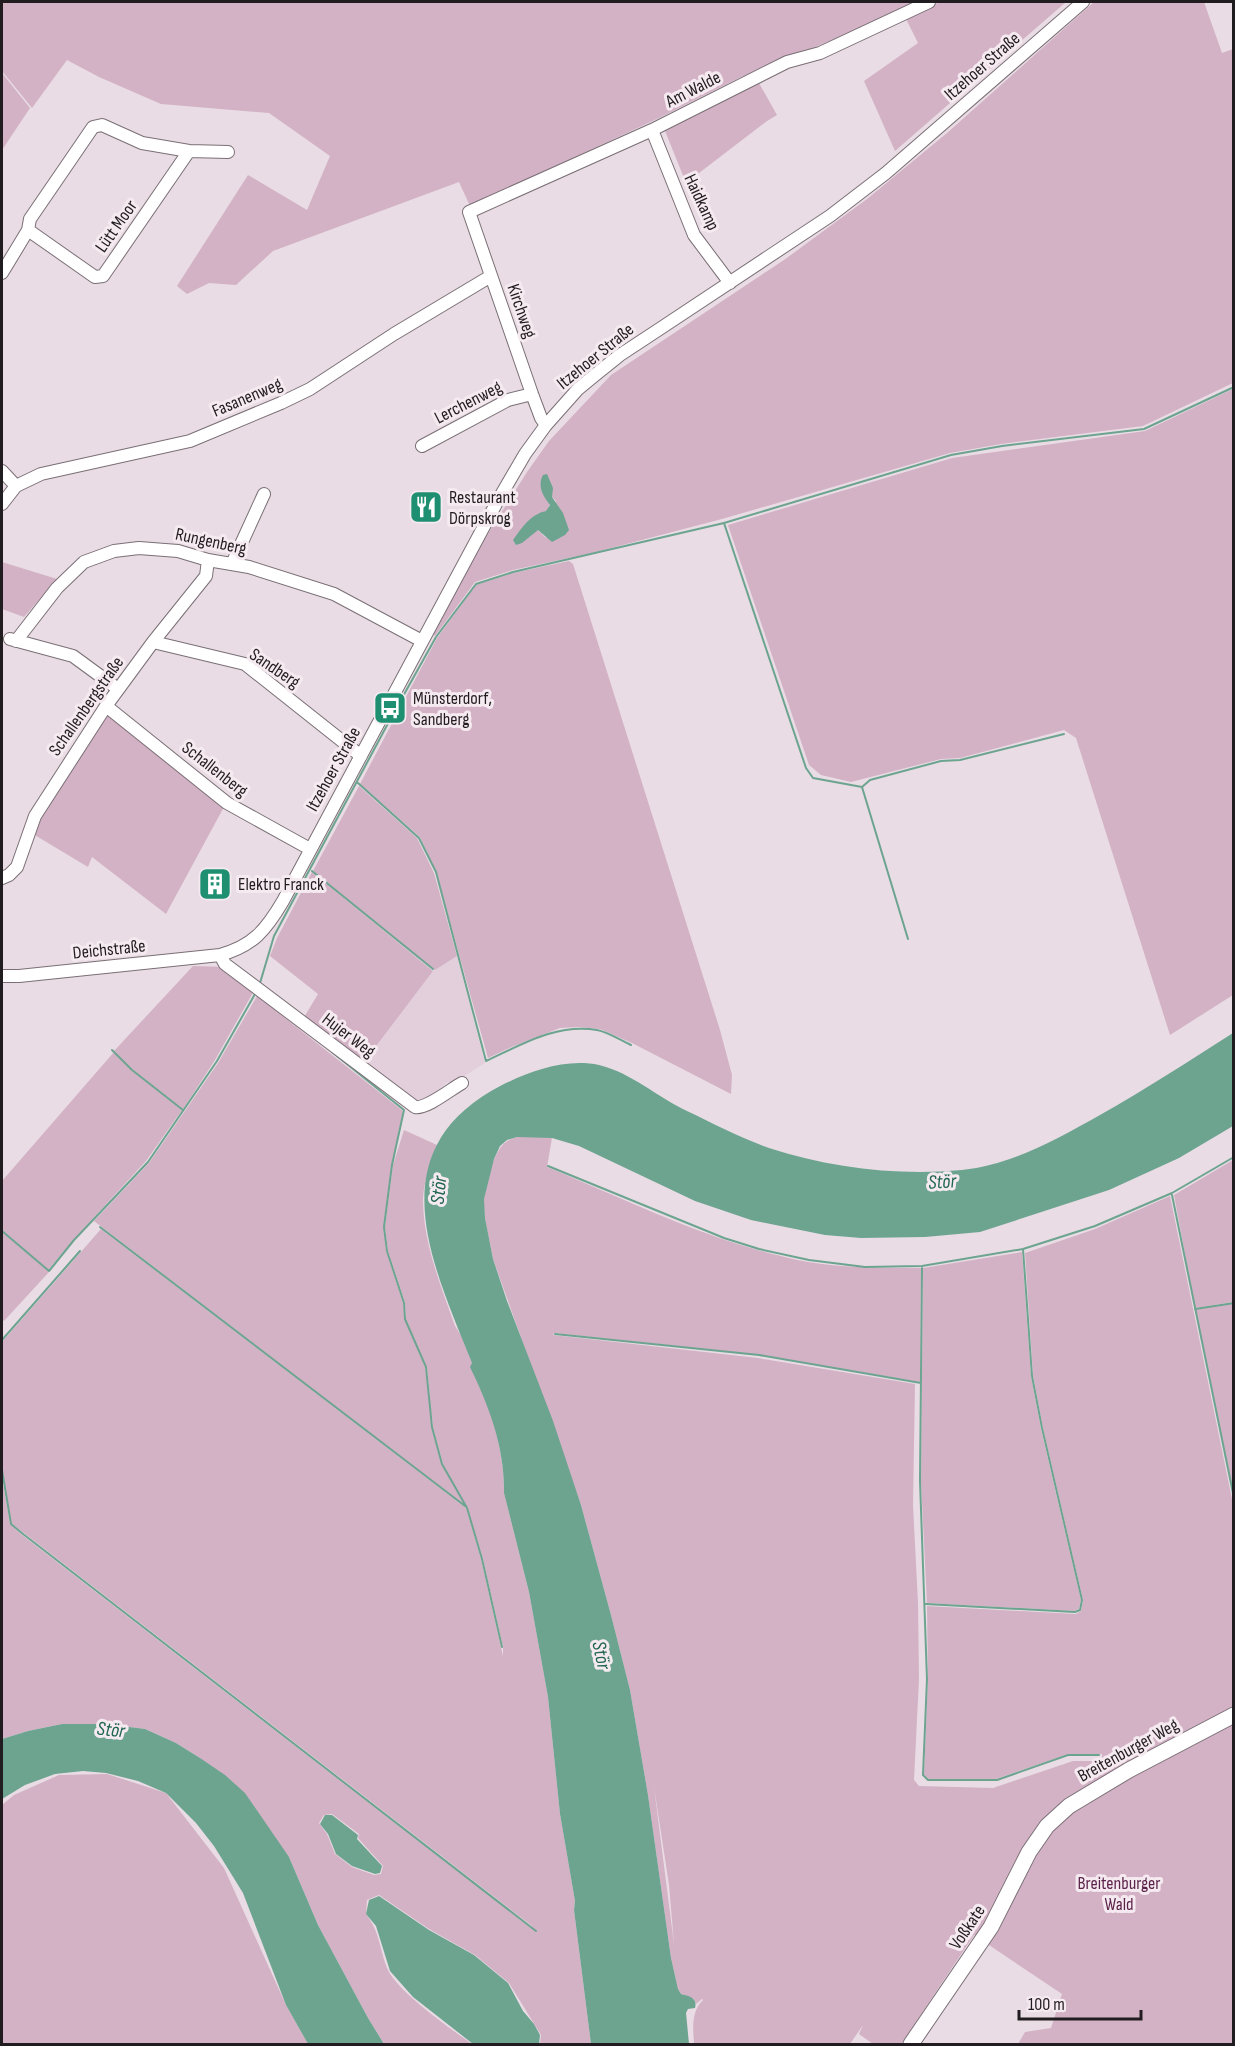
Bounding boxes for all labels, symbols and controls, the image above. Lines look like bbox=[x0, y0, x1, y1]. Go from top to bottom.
street label: Itzehoer Straße bbox=[940, 28, 1024, 105]
street label: Am Walde bbox=[661, 67, 724, 113]
street label: Haidkamp bbox=[679, 171, 724, 234]
street label: Lütt Moor bbox=[91, 196, 142, 256]
street label: Kirchweg bbox=[503, 281, 541, 341]
street label: Itzehoer Straße bbox=[553, 319, 638, 394]
street label: Fasanenweg bbox=[209, 373, 285, 422]
street label: Lerchenweg bbox=[431, 377, 505, 428]
place label: Restaurant Dörpskrog bbox=[449, 487, 516, 529]
restaurant icon: Restaurant Dörpskrog bbox=[408, 489, 444, 525]
street label: Rungenberg bbox=[173, 524, 248, 559]
street label: Sandberg bbox=[245, 644, 304, 693]
street label: Schallenbergstraße bbox=[44, 653, 128, 760]
place label: Münsterdorf, Sandberg bbox=[413, 688, 492, 730]
bus stop icon: Münsterdorf, Sandberg bbox=[372, 690, 408, 726]
street label: Itzehoer Straße bbox=[302, 724, 365, 815]
street label: Schallenberg bbox=[178, 737, 252, 802]
building icon: Elektro Franck bbox=[197, 866, 233, 902]
place label: Elektro Franck bbox=[238, 874, 324, 895]
street label: Deichstraße bbox=[72, 935, 146, 964]
street label: Hujer Weg bbox=[318, 1009, 379, 1062]
water label: Stör bbox=[927, 1169, 958, 1195]
water label: Stör bbox=[426, 1174, 453, 1205]
water label: Stör bbox=[586, 1639, 616, 1673]
street label: Breitenburger Weg bbox=[1074, 1714, 1182, 1787]
water label: Stör bbox=[96, 1717, 127, 1744]
park label: Breitenburger Wald bbox=[1078, 1873, 1160, 1915]
street label: Voßkate bbox=[945, 1901, 990, 1953]
scale bar bbox=[1019, 1983, 1140, 2021]
text: 100 m bbox=[1028, 1994, 1065, 2015]

